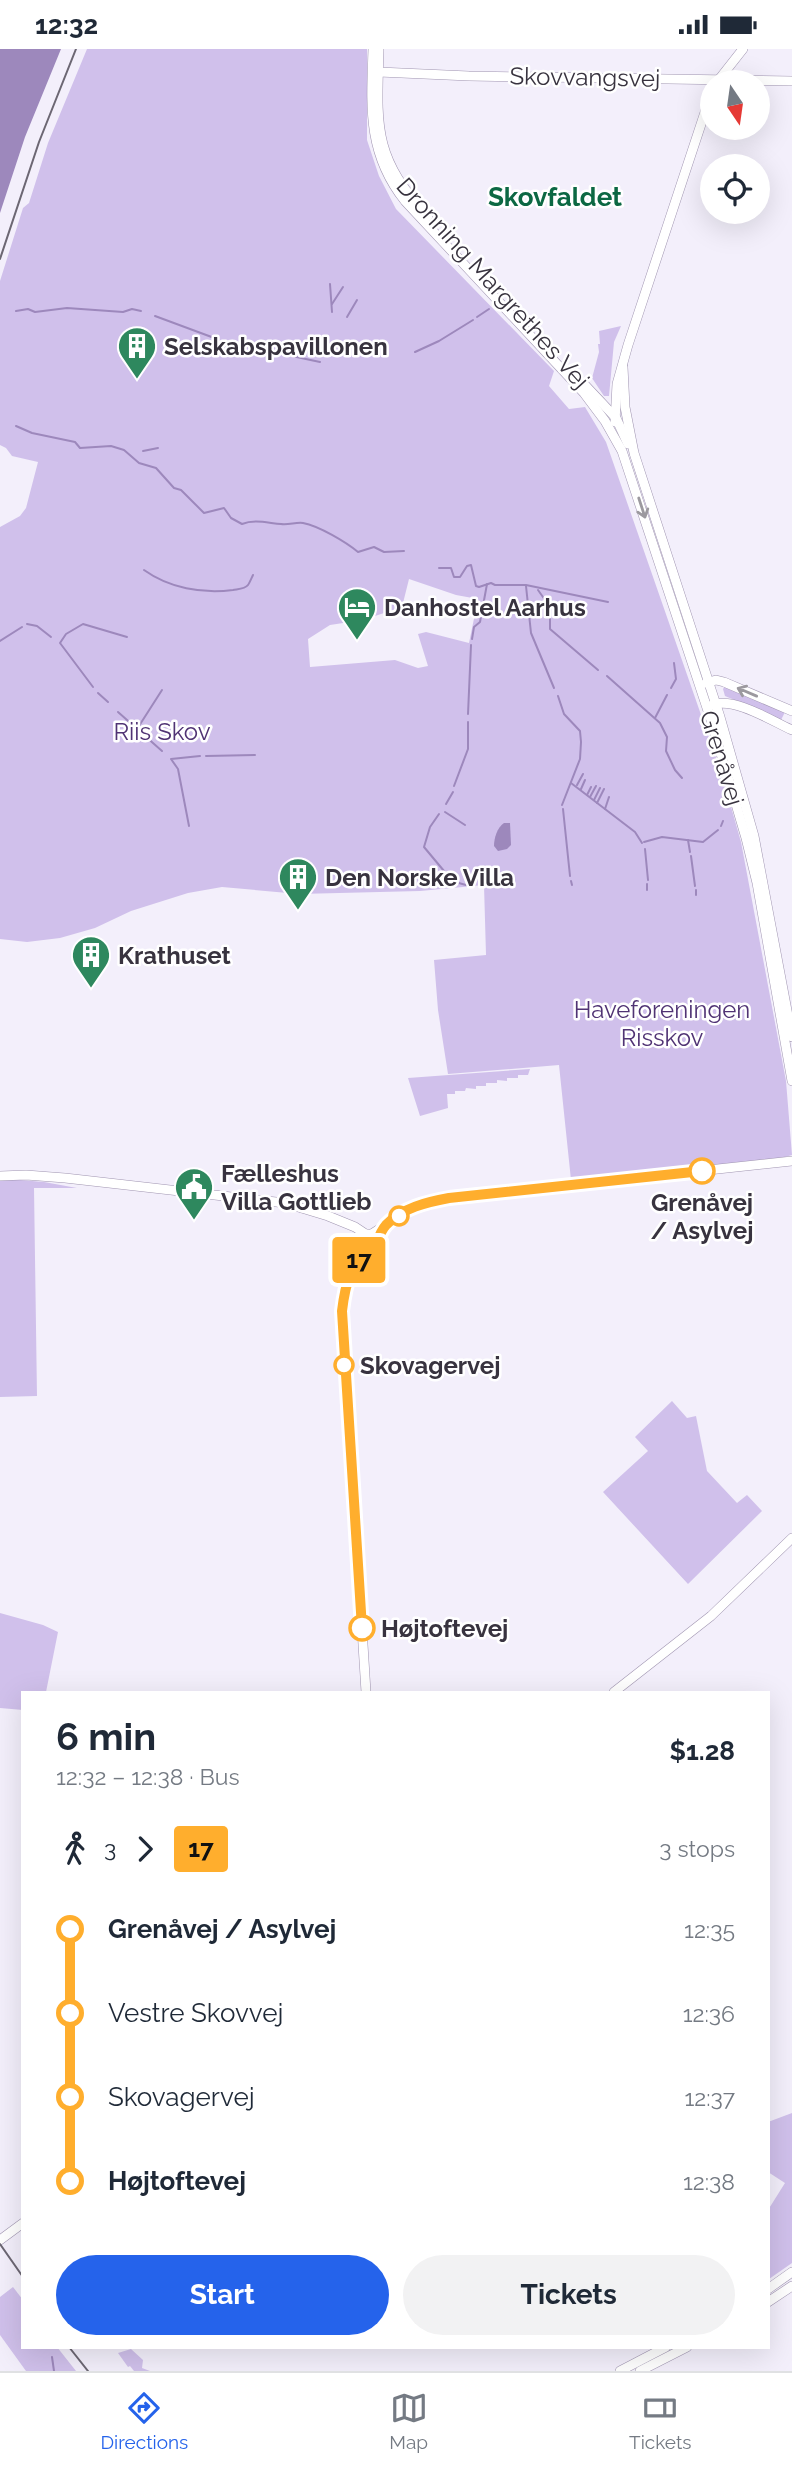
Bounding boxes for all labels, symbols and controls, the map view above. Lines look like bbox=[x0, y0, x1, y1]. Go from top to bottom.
text: 12:32 bbox=[35, 10, 98, 40]
street label: Skovvangsvej bbox=[509, 61, 661, 93]
north arrow bbox=[700, 70, 770, 140]
map controls bbox=[700, 70, 770, 224]
button: locate bbox=[700, 154, 770, 224]
street label: Dronning Margrethes Vej bbox=[391, 172, 595, 394]
district label: Skovfaldet bbox=[488, 182, 622, 212]
building icon: Selskabspavillonen bbox=[116, 325, 158, 380]
place label: Selskabspavillonen bbox=[164, 332, 388, 361]
one-way arrow bbox=[636, 497, 649, 519]
hotel icon: Danhostel Aarhus bbox=[336, 586, 378, 641]
place label: Danhostel Aarhus bbox=[384, 593, 586, 622]
one-way arrow bbox=[736, 685, 758, 698]
street label: Grenåvej bbox=[694, 707, 750, 809]
park label: Riis Skov bbox=[113, 717, 211, 746]
building icon: Den Norske Villa bbox=[277, 856, 319, 911]
place label: Den Norske Villa bbox=[325, 863, 514, 892]
building icon: Krathuset bbox=[70, 934, 112, 989]
place label: Krathuset bbox=[118, 941, 231, 970]
park label: Haveforeningen Risskov bbox=[574, 995, 750, 1052]
marker: Grenåvej / Asylvej bbox=[689, 1158, 715, 1184]
place label: Fælleshus Villa Gottlieb bbox=[221, 1159, 372, 1216]
public building icon: Fælleshus Villa Gottlieb bbox=[173, 1166, 215, 1221]
place label: Grenåvej / Asylvej bbox=[651, 1188, 753, 1245]
unlabelled marker bbox=[389, 1206, 409, 1226]
line badge: 17 bbox=[328, 1237, 390, 1283]
text: 17 bbox=[346, 1245, 372, 1274]
place label: Skovagervej bbox=[360, 1351, 500, 1380]
marker: Skovagervej bbox=[334, 1355, 354, 1375]
place label: Højtoftevej bbox=[381, 1614, 508, 1643]
marker: Højtoftevej bbox=[349, 1615, 375, 1641]
text: 6 min bbox=[56, 1714, 156, 1759]
text: $1.28 bbox=[669, 1736, 735, 1766]
text: 12:32 – 12:38 · Bus bbox=[56, 1763, 240, 1790]
icon: walk bbox=[56, 1830, 94, 1868]
icon: forward bbox=[126, 1830, 164, 1868]
text: 17 bbox=[188, 1834, 214, 1863]
text: 3 bbox=[104, 1835, 116, 1862]
text: 3 stops bbox=[659, 1835, 735, 1862]
text: Grenåvej / Asylvej bbox=[108, 1914, 336, 1944]
text: 12:35 bbox=[684, 1916, 735, 1943]
text: Vestre Skovvej bbox=[108, 1998, 283, 2028]
text: 12:36 bbox=[683, 2000, 735, 2027]
text: Skovagervej bbox=[108, 2082, 255, 2112]
text: 12:37 bbox=[684, 2084, 735, 2111]
text: Højtoftevej bbox=[108, 2166, 246, 2196]
text: 12:38 bbox=[683, 2168, 735, 2195]
button: Start bbox=[56, 2255, 389, 2335]
button: Tickets bbox=[403, 2255, 735, 2335]
tab: Directions bbox=[101, 2389, 188, 2453]
tab: Map bbox=[389, 2389, 428, 2453]
tab: Tickets bbox=[629, 2389, 691, 2453]

